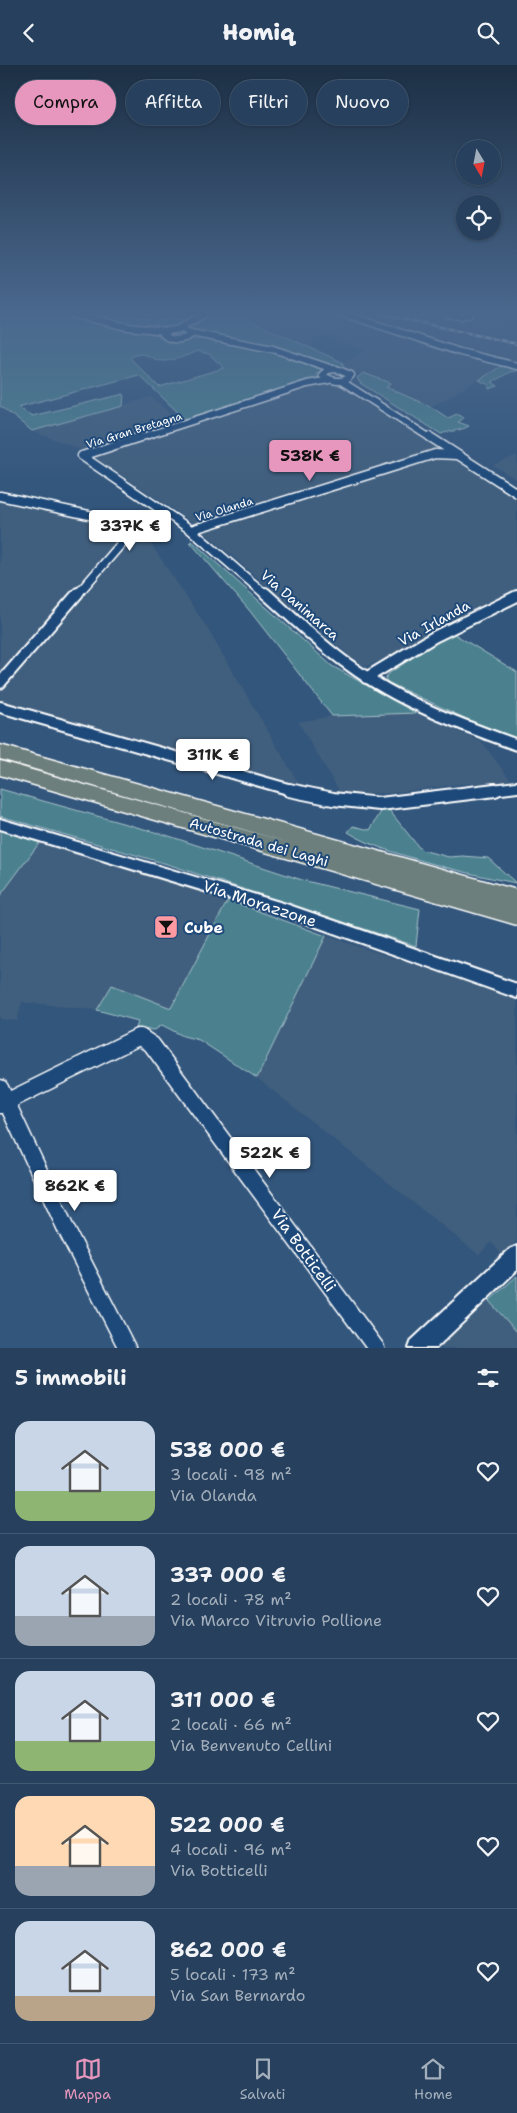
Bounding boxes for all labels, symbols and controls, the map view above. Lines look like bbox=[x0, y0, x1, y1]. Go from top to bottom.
text: Homiq bbox=[223, 18, 294, 47]
icon: back bbox=[15, 19, 43, 47]
icon: search bbox=[474, 19, 502, 47]
chip: Compra bbox=[15, 80, 116, 125]
chip: Affitta bbox=[126, 80, 220, 125]
chip: Filtri bbox=[230, 80, 307, 125]
chip: Nuovo bbox=[317, 80, 408, 125]
north arrow bbox=[456, 140, 501, 185]
map controls bbox=[456, 140, 501, 240]
button: locate bbox=[456, 195, 501, 240]
street label: Via Gran Bretagna bbox=[84, 409, 184, 452]
pin: 538K € bbox=[269, 439, 351, 482]
text: 538K € bbox=[280, 445, 340, 466]
street label: Via Olanda bbox=[193, 494, 255, 525]
pin: 337K € bbox=[89, 509, 171, 552]
text: 337K € bbox=[100, 515, 160, 536]
street label: Via Danimarca bbox=[257, 566, 343, 644]
street label: Via Irlanda bbox=[395, 596, 473, 650]
pin: 311K € bbox=[172, 739, 254, 781]
text: 311K € bbox=[187, 744, 239, 765]
street label: Autostrada dei Laghi bbox=[187, 814, 331, 870]
street label: Via Morazzone bbox=[200, 875, 319, 932]
bar icon: Cube bbox=[153, 914, 179, 940]
place label: Cube bbox=[184, 917, 223, 938]
pin: 522K € bbox=[229, 1137, 311, 1179]
text: 522K € bbox=[240, 1142, 300, 1163]
pin: 862K € bbox=[34, 1169, 116, 1212]
text: 862K € bbox=[45, 1175, 105, 1196]
street label: Via Botticelli bbox=[266, 1205, 341, 1296]
text: 5 immobili bbox=[15, 1364, 127, 1392]
icon: filters bbox=[474, 1364, 502, 1392]
text: 538 000 € bbox=[170, 1436, 285, 1464]
icon: home bbox=[55, 1441, 115, 1501]
icon: heart bbox=[474, 1457, 502, 1485]
text: 3 locali · 98 m² bbox=[170, 1464, 292, 1485]
text: Via Olanda bbox=[170, 1485, 257, 1506]
text: 337 000 € bbox=[170, 1561, 286, 1589]
icon: home bbox=[55, 1566, 115, 1626]
icon: heart bbox=[474, 1582, 502, 1610]
text: 2 locali · 78 m² bbox=[170, 1589, 292, 1610]
text: Via Marco Vitruvio Pollione bbox=[170, 1610, 382, 1631]
text: 311 000 € bbox=[170, 1686, 276, 1714]
icon: home bbox=[55, 1691, 115, 1751]
icon: heart bbox=[474, 1707, 502, 1735]
text: 2 locali · 66 m² bbox=[170, 1714, 292, 1735]
text: Via Benvenuto Cellini bbox=[170, 1735, 332, 1756]
text: 522 000 € bbox=[170, 1811, 285, 1839]
icon: home bbox=[55, 1816, 115, 1876]
icon: heart bbox=[474, 1832, 502, 1860]
text: 4 locali · 96 m² bbox=[170, 1839, 292, 1860]
text: Via Botticelli bbox=[170, 1860, 268, 1881]
text: 862 000 € bbox=[170, 1936, 287, 1964]
icon: home bbox=[55, 1941, 115, 2001]
icon: heart bbox=[474, 1957, 502, 1985]
text: 5 locali · 173 m² bbox=[170, 1964, 296, 1985]
text: Via San Bernardo bbox=[170, 1985, 305, 2006]
tab: Mappa bbox=[64, 2055, 111, 2103]
tab: Salvati bbox=[240, 2055, 285, 2103]
tab: Home bbox=[414, 2055, 453, 2103]

